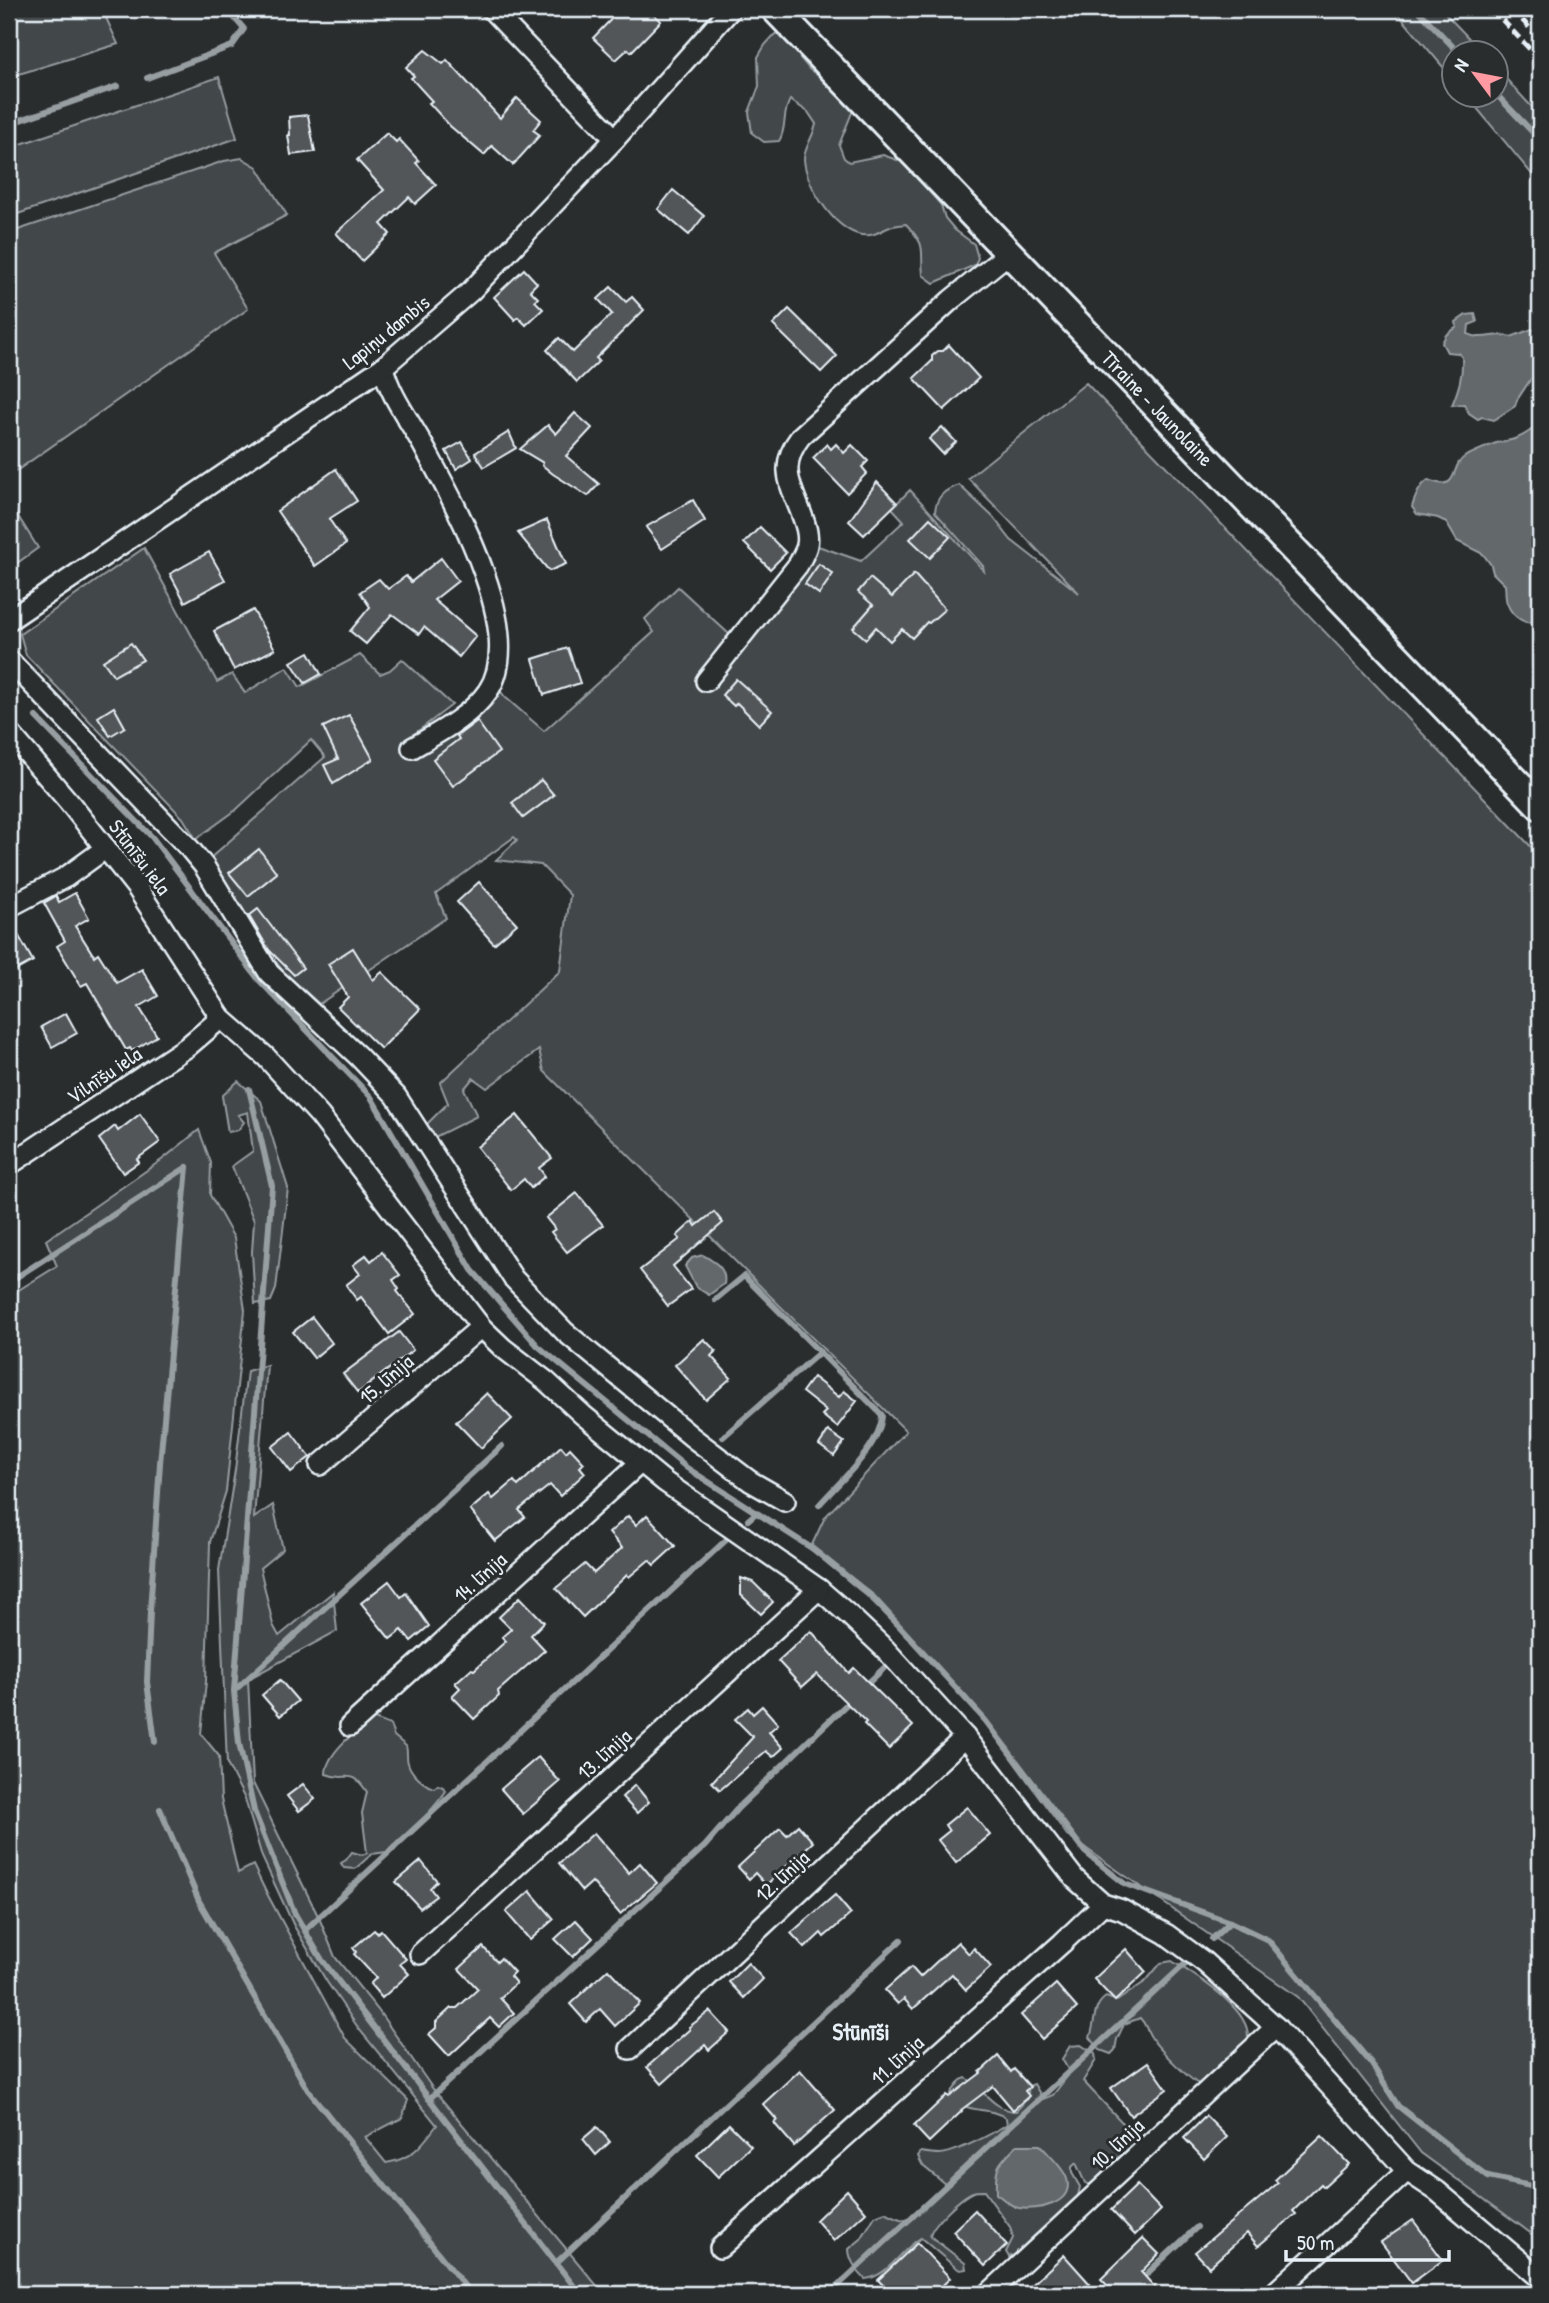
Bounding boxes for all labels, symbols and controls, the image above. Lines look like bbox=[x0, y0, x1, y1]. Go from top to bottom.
north arrow bbox=[1440, 38, 1510, 108]
text: N bbox=[1447, 54, 1474, 76]
street label: Lapiņu dambis bbox=[336, 288, 436, 376]
street label: Tīraine - Jaunolaine bbox=[1095, 344, 1220, 472]
street label: Stūnīšu iela bbox=[102, 813, 178, 901]
street label: Vilnīšu iela bbox=[61, 1039, 147, 1111]
street label: 15. līnija bbox=[353, 1347, 419, 1411]
street label: 14. līnija bbox=[447, 1545, 513, 1609]
street label: 13. līnija bbox=[571, 1722, 637, 1786]
street label: 12. līnija bbox=[749, 1843, 815, 1909]
district label: Stūnīši bbox=[832, 2016, 890, 2047]
street label: 11. līnija bbox=[864, 2028, 930, 2092]
street label: 10. līnija bbox=[1084, 2112, 1150, 2176]
scale bar bbox=[1286, 2219, 1449, 2263]
text: 50 m bbox=[1297, 2228, 1334, 2257]

